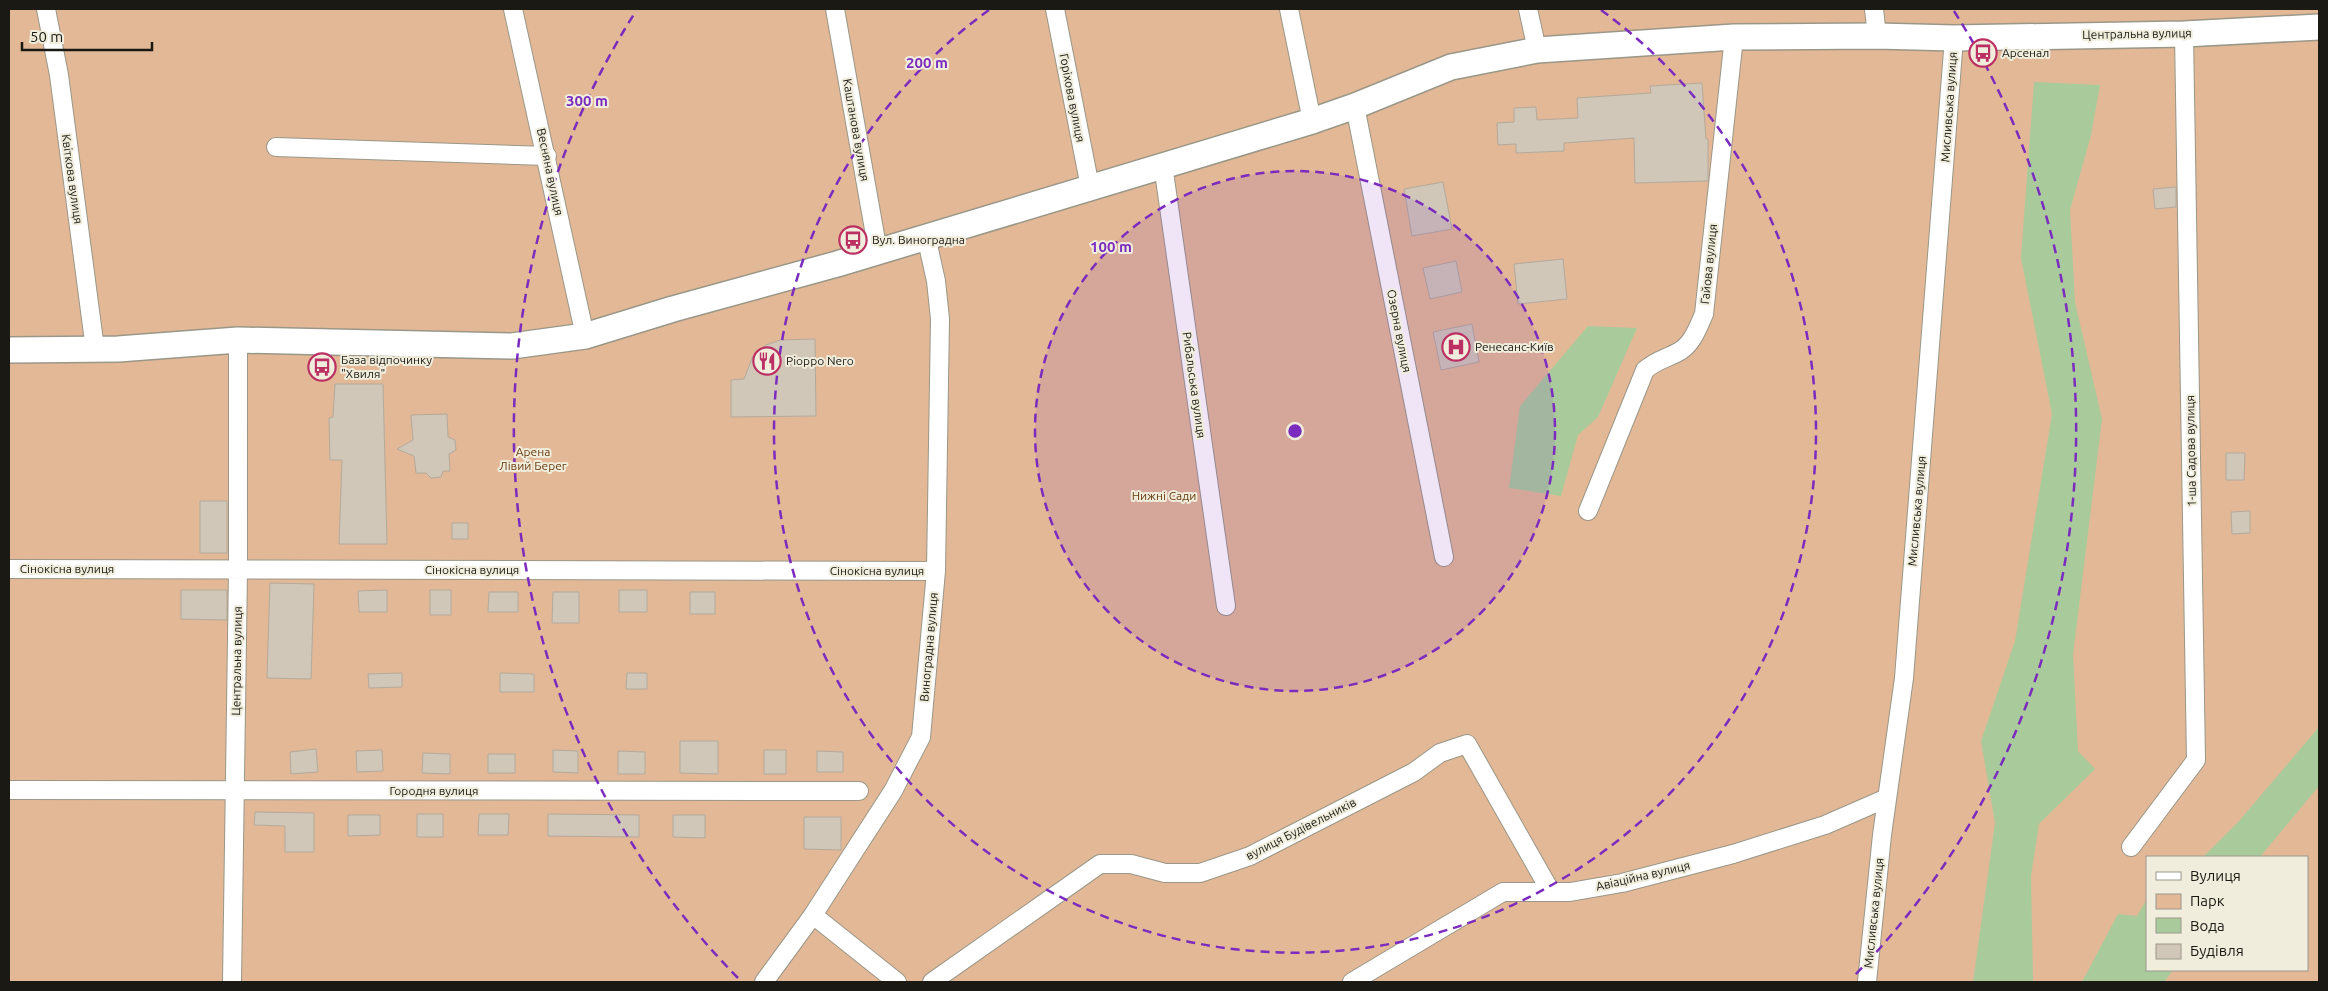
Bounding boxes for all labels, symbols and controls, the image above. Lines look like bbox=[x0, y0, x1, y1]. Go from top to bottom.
scale bar bbox=[22, 20, 152, 52]
street label: Центральна вулиця bbox=[2082, 26, 2192, 41]
text: 50 m bbox=[30, 28, 63, 45]
bus stop icon: Арсенал bbox=[1968, 38, 1998, 68]
place label: Арсенал bbox=[2002, 46, 2049, 59]
street label: Мисливська вулиця bbox=[1938, 51, 1959, 163]
street label: Горіхова вулиця bbox=[1058, 53, 1087, 143]
text: 200 m bbox=[906, 54, 948, 71]
street label: Каштанова вулиця bbox=[841, 78, 872, 182]
text: 300 m bbox=[566, 92, 608, 109]
street label: Весняна вулиця bbox=[535, 127, 566, 217]
street label: Квіткова вулиця bbox=[60, 133, 85, 225]
street label: Гайова вулиця bbox=[1698, 223, 1719, 305]
bus stop icon: Вул. Виноградна bbox=[838, 225, 868, 255]
place label: Вул. Виноградна bbox=[872, 233, 965, 246]
text: 100 m bbox=[1090, 238, 1132, 255]
street label: Озерна вулиця bbox=[1385, 288, 1414, 374]
street label: Рибальська вулиця bbox=[1181, 331, 1208, 439]
hospital icon: Ренесанс-Київ bbox=[1441, 332, 1471, 362]
place label: Ренесанс-Київ bbox=[1475, 340, 1554, 353]
restaurant icon: Pioppo Nero bbox=[752, 346, 782, 376]
bus stop icon: База відпочинку "Хвиля" bbox=[307, 352, 337, 382]
place label: База відпочинку "Хвиля" bbox=[341, 353, 432, 380]
place label: Pioppo Nero bbox=[786, 354, 854, 367]
street label: 1-ша Садова вулиця bbox=[2183, 395, 2198, 507]
centre of rings bbox=[1286, 422, 1304, 440]
park label: Арена Лівий Берег bbox=[499, 445, 567, 472]
street label: Мисливська вулиця bbox=[1905, 455, 1928, 567]
park label: Нижні Сади bbox=[1132, 489, 1196, 502]
street label: Сінокісна вулиця bbox=[20, 562, 114, 575]
street label: Сінокісна вулиця bbox=[425, 563, 519, 576]
street label: Сінокісна вулиця bbox=[830, 564, 924, 577]
street label: Виноградна вулиця bbox=[917, 592, 940, 702]
street label: Центральна вулиця bbox=[229, 606, 244, 716]
street label: Городня вулиця bbox=[390, 784, 478, 797]
street label: вулиця Будівельників bbox=[1244, 795, 1358, 862]
legend bbox=[2146, 856, 2308, 971]
street label: Мисливська вулиця bbox=[1861, 857, 1886, 969]
street label: Авіаційна вулиця bbox=[1595, 858, 1691, 893]
text: Вулиця bbox=[2190, 867, 2241, 884]
text: Парк bbox=[2190, 892, 2225, 909]
text: Вода bbox=[2190, 917, 2225, 934]
text: Будівля bbox=[2190, 942, 2244, 959]

